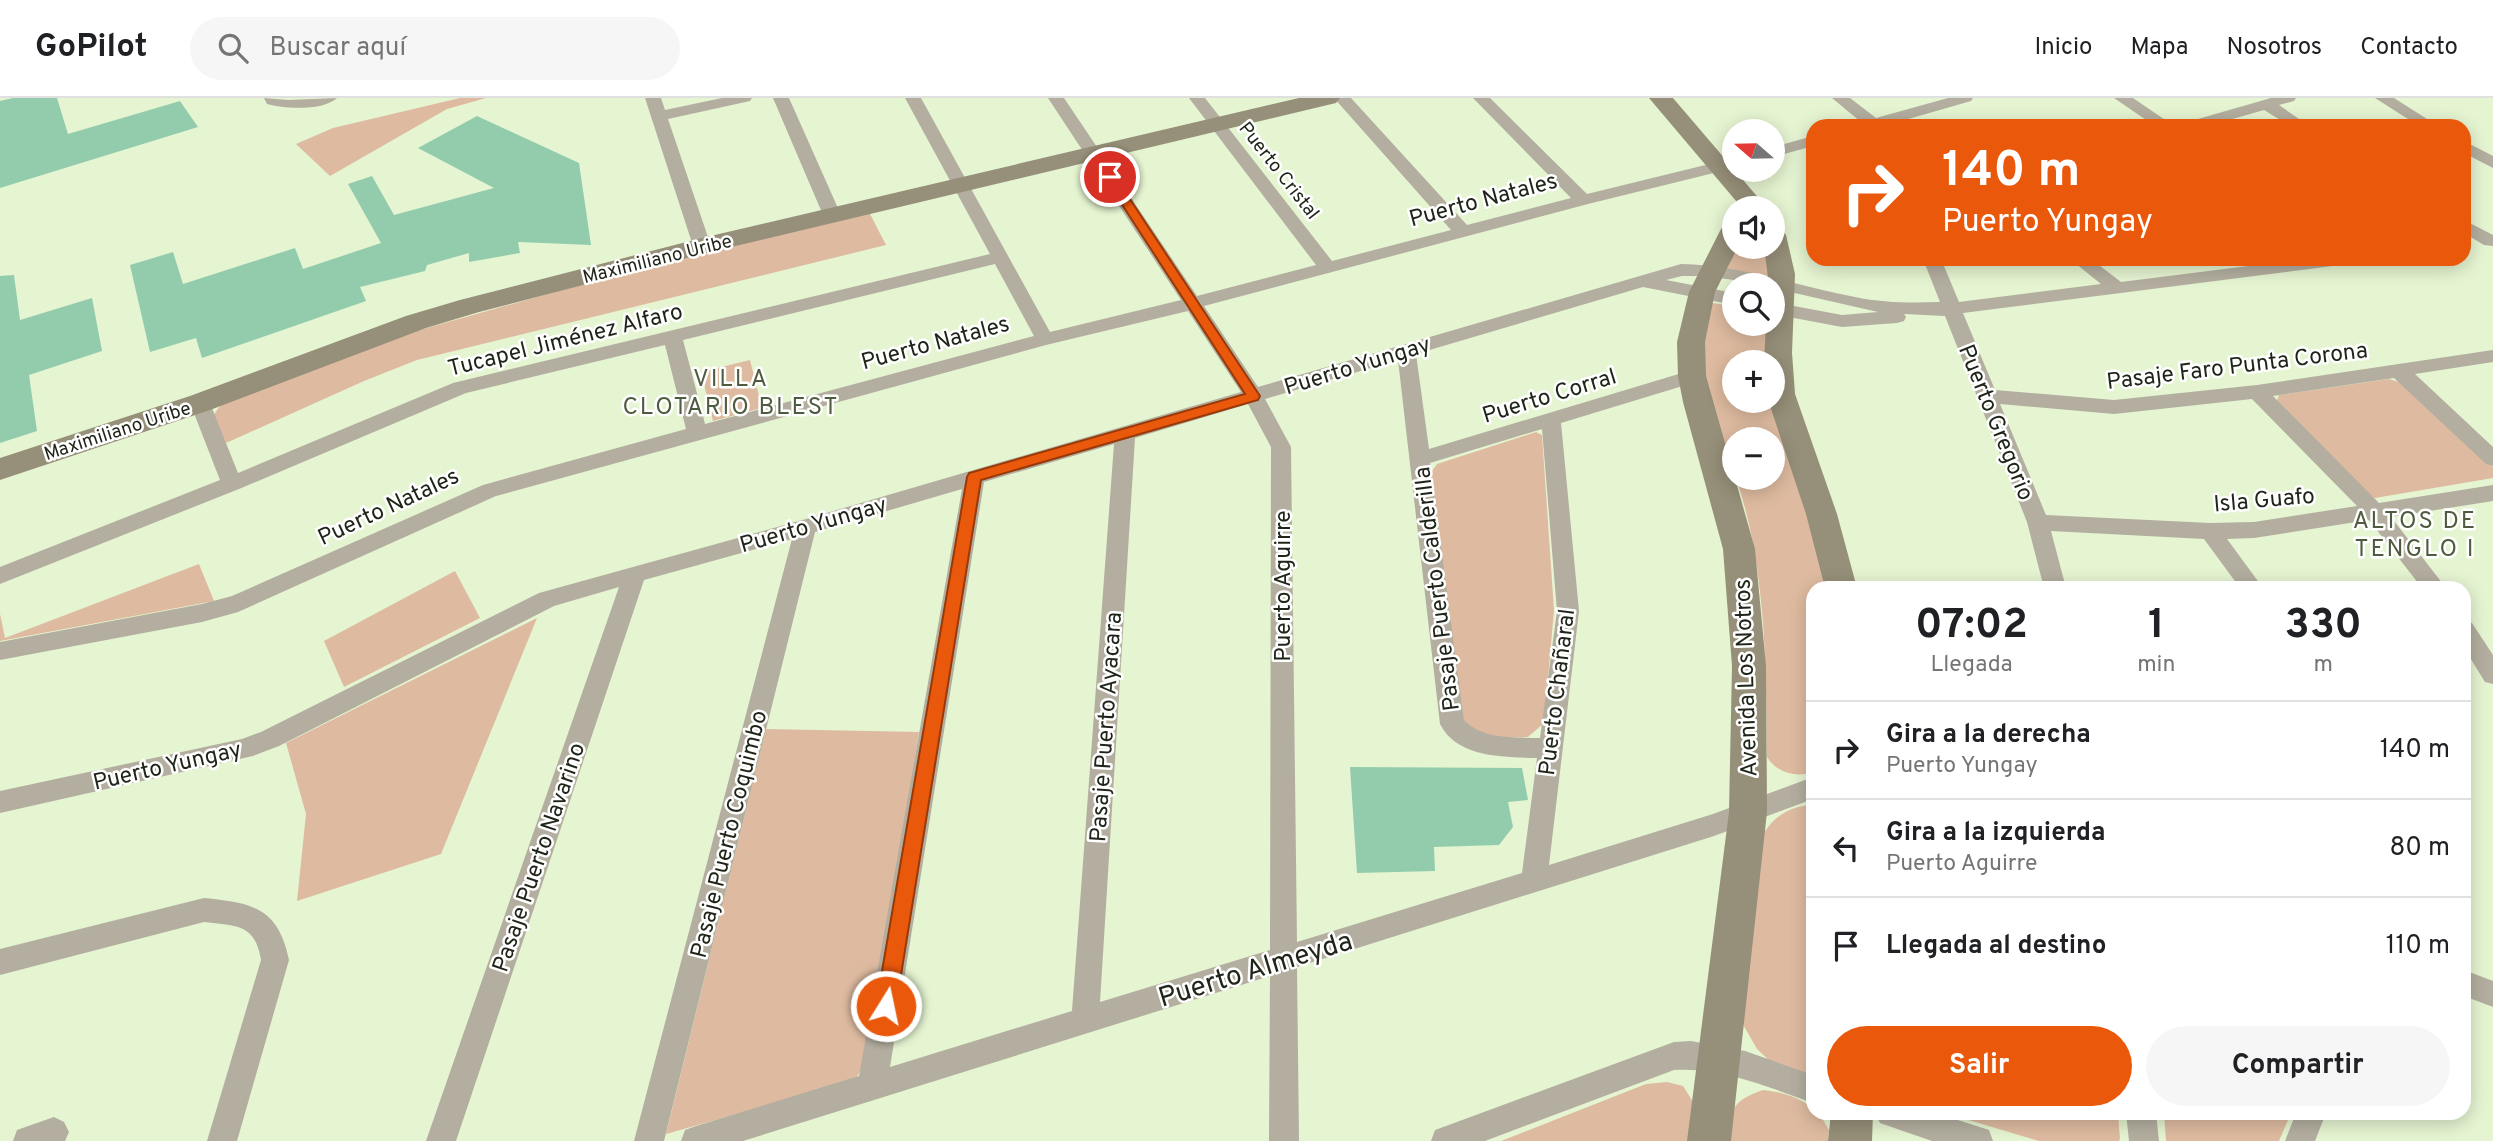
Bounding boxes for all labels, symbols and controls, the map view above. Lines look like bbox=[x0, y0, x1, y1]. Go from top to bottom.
search box bbox=[190, 17, 680, 80]
text: GoPilot bbox=[35, 27, 148, 69]
icon: search bbox=[214, 29, 252, 67]
text: Buscar aquí bbox=[270, 32, 406, 65]
text: Inicio bbox=[2035, 33, 2092, 63]
text: Mapa bbox=[2130, 33, 2189, 63]
text: Nosotros bbox=[2227, 33, 2322, 63]
text: Contacto bbox=[2360, 33, 2458, 63]
street label: Puerto Cristal bbox=[1233, 118, 1324, 225]
north arrow bbox=[1722, 119, 1785, 182]
map controls bbox=[1722, 119, 1785, 490]
text: 140 m bbox=[1942, 142, 2081, 204]
pin bbox=[1080, 147, 1140, 207]
icon: right bbox=[1827, 147, 1918, 238]
icon: arrive bbox=[1091, 158, 1129, 196]
street label: Puerto Natales bbox=[1406, 168, 1561, 235]
button: sound bbox=[1722, 196, 1785, 259]
text: Puerto Yungay bbox=[1942, 203, 2153, 243]
street label: Maximiliano Uribe bbox=[580, 230, 735, 290]
button: search bbox=[1722, 273, 1785, 336]
street label: Tucapel Jiménez Alfaro bbox=[445, 298, 686, 385]
street label: Puerto Natales bbox=[858, 311, 1013, 378]
street label: Puerto Yungay bbox=[1281, 331, 1434, 403]
street label: Pasaje Faro Punta Corona bbox=[2105, 337, 2370, 398]
street label: Puerto Gregorio bbox=[1950, 341, 2039, 505]
button: + bbox=[1722, 350, 1785, 413]
street label: Puerto Corral bbox=[1479, 363, 1620, 432]
district label: VILLA CLOTARIO BLEST bbox=[622, 365, 840, 423]
street label: Maximiliano Uribe bbox=[41, 397, 194, 467]
button: − bbox=[1722, 427, 1785, 490]
street label: Puerto Natales bbox=[314, 463, 464, 554]
street label: Pasaje Puerto Calderilla bbox=[1409, 465, 1468, 713]
street label: Isla Guafo bbox=[2212, 483, 2316, 520]
street label: Puerto Yungay bbox=[737, 492, 891, 561]
district label: ALTOS DE TENGLO I bbox=[2353, 507, 2477, 565]
street label: Puerto Aguirre bbox=[1270, 510, 1299, 662]
street label: Avenida Los Notros bbox=[1730, 578, 1765, 777]
text: 07:02 bbox=[1915, 600, 2028, 653]
text: 1 bbox=[2148, 600, 2165, 653]
text: 330 bbox=[2285, 600, 2362, 653]
street label: Puerto Chañaral bbox=[1534, 607, 1583, 777]
street label: Pasaje Puerto Ayacara bbox=[1085, 611, 1130, 843]
text: Llegada bbox=[1930, 651, 2013, 680]
text: min bbox=[2137, 651, 2175, 680]
text: m bbox=[2313, 651, 2333, 680]
street label: Pasaje Puerto Coquimbo bbox=[686, 708, 775, 961]
text: Gira a la derecha bbox=[1886, 719, 2091, 752]
icon: right bbox=[1827, 731, 1865, 769]
text: 140 m bbox=[2380, 734, 2450, 767]
street label: Puerto Yungay bbox=[90, 736, 245, 799]
street label: Pasaje Puerto Navarino bbox=[487, 739, 593, 976]
text: Puerto Yungay bbox=[1886, 752, 2038, 781]
text: Gira a la izquierda bbox=[1886, 817, 2105, 850]
icon: left bbox=[1827, 829, 1865, 867]
text: 80 m bbox=[2390, 832, 2450, 865]
text: Puerto Aguirre bbox=[1886, 850, 2037, 879]
street label: Puerto Almeyda bbox=[1154, 924, 1357, 1017]
icon: arrive bbox=[1827, 927, 1865, 965]
text: Llegada al destino bbox=[1886, 930, 2106, 963]
text: 110 m bbox=[2386, 930, 2450, 963]
position arrow bbox=[849, 969, 923, 1043]
button: Salir bbox=[1827, 1026, 2132, 1106]
button: Compartir bbox=[2146, 1026, 2450, 1106]

